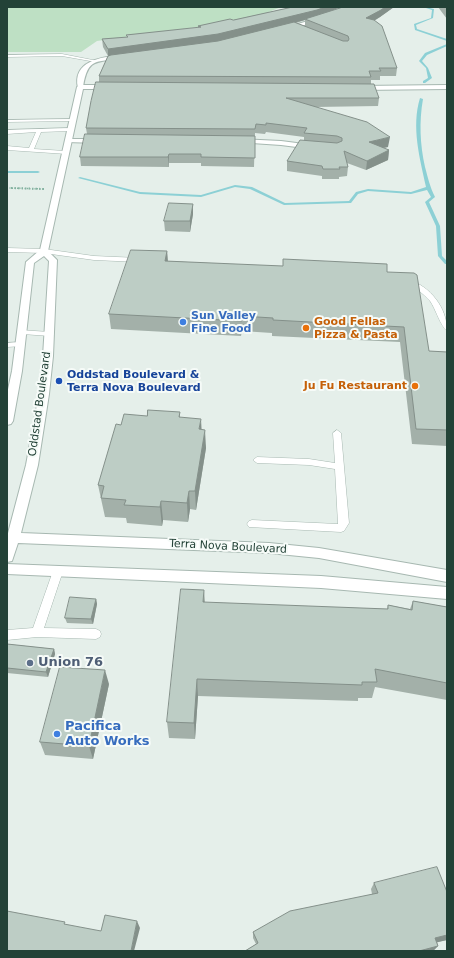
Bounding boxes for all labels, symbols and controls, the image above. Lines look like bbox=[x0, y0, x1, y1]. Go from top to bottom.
place label: Sun Valley Fine Food bbox=[191, 309, 256, 335]
place label: Good Fellas Pizza & Pasta bbox=[314, 315, 398, 341]
marker: Sun Valley Fine Food bbox=[178, 317, 188, 327]
marker: Good Fellas Pizza & Pasta bbox=[301, 323, 311, 333]
street label: Oddstad Boulevard bbox=[26, 351, 54, 457]
place label: Oddstad Boulevard & Terra Nova Boulevard bbox=[67, 368, 201, 394]
marker: Oddstad Boulevard & Terra Nova Boulevard bbox=[54, 376, 64, 386]
place label: Ju Fu Restaurant bbox=[304, 379, 407, 393]
marker: Ju Fu Restaurant bbox=[410, 381, 420, 391]
street label: Terra Nova Boulevard bbox=[169, 537, 287, 557]
place label: Union 76 bbox=[38, 655, 103, 671]
marker: Union 76 bbox=[25, 658, 35, 668]
place label: Pacifica Auto Works bbox=[65, 719, 150, 750]
marker: Pacifica Auto Works bbox=[52, 729, 62, 739]

